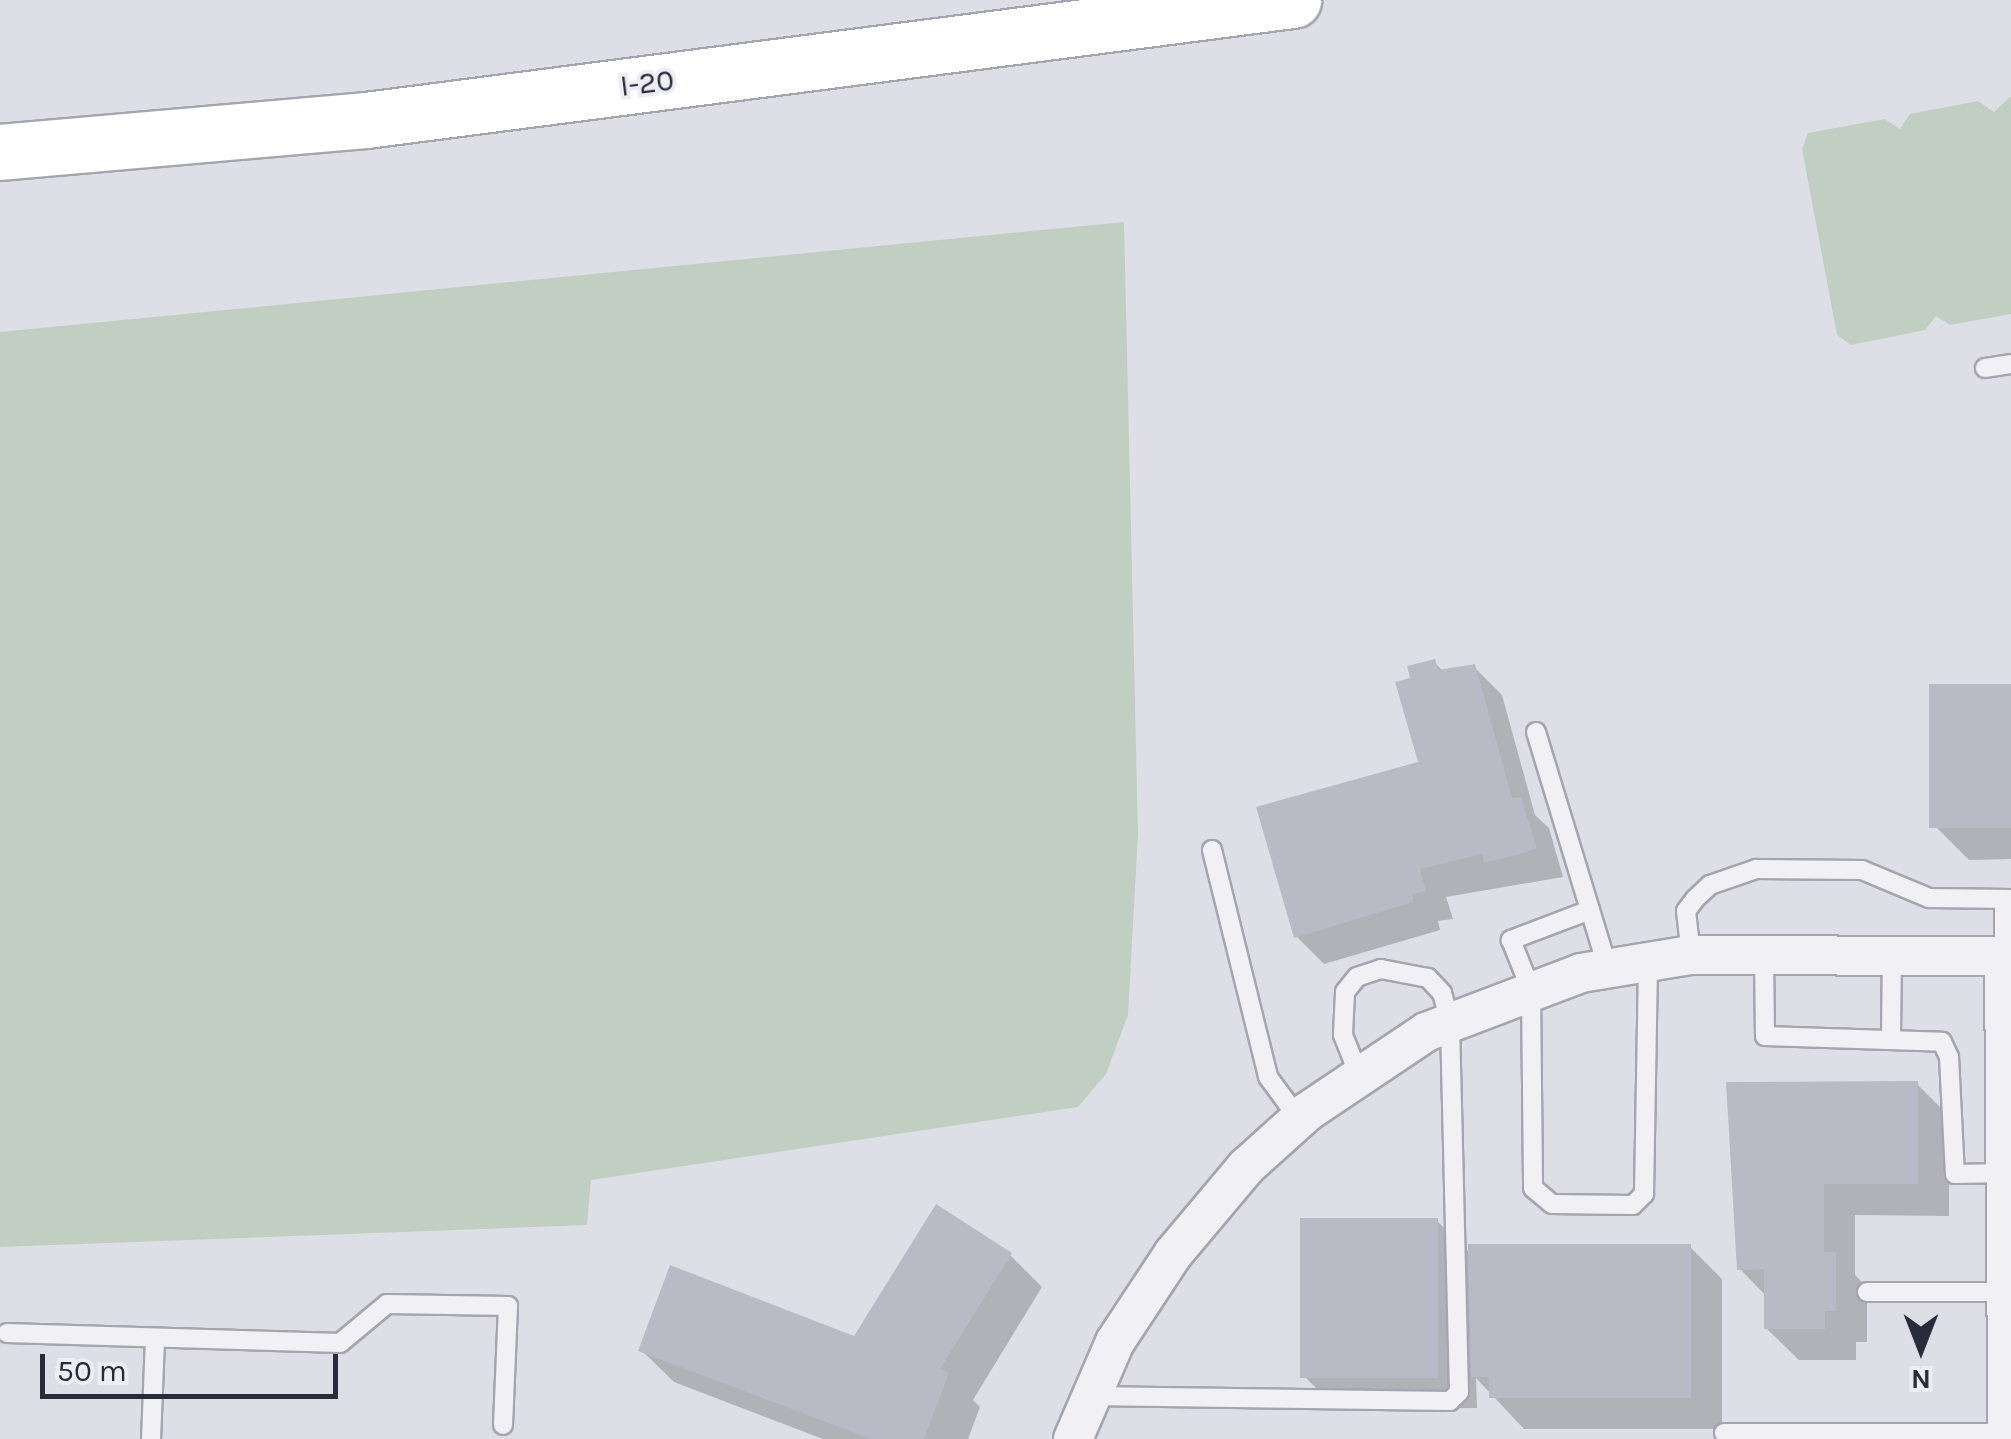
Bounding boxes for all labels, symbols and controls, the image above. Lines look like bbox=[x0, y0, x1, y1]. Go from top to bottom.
street label: I-20 bbox=[618, 62, 676, 104]
north arrow bbox=[1871, 1299, 1971, 1399]
scale bar bbox=[45, 1334, 342, 1396]
text: 50 m bbox=[57, 1353, 127, 1389]
text: N bbox=[1911, 1363, 1931, 1396]

